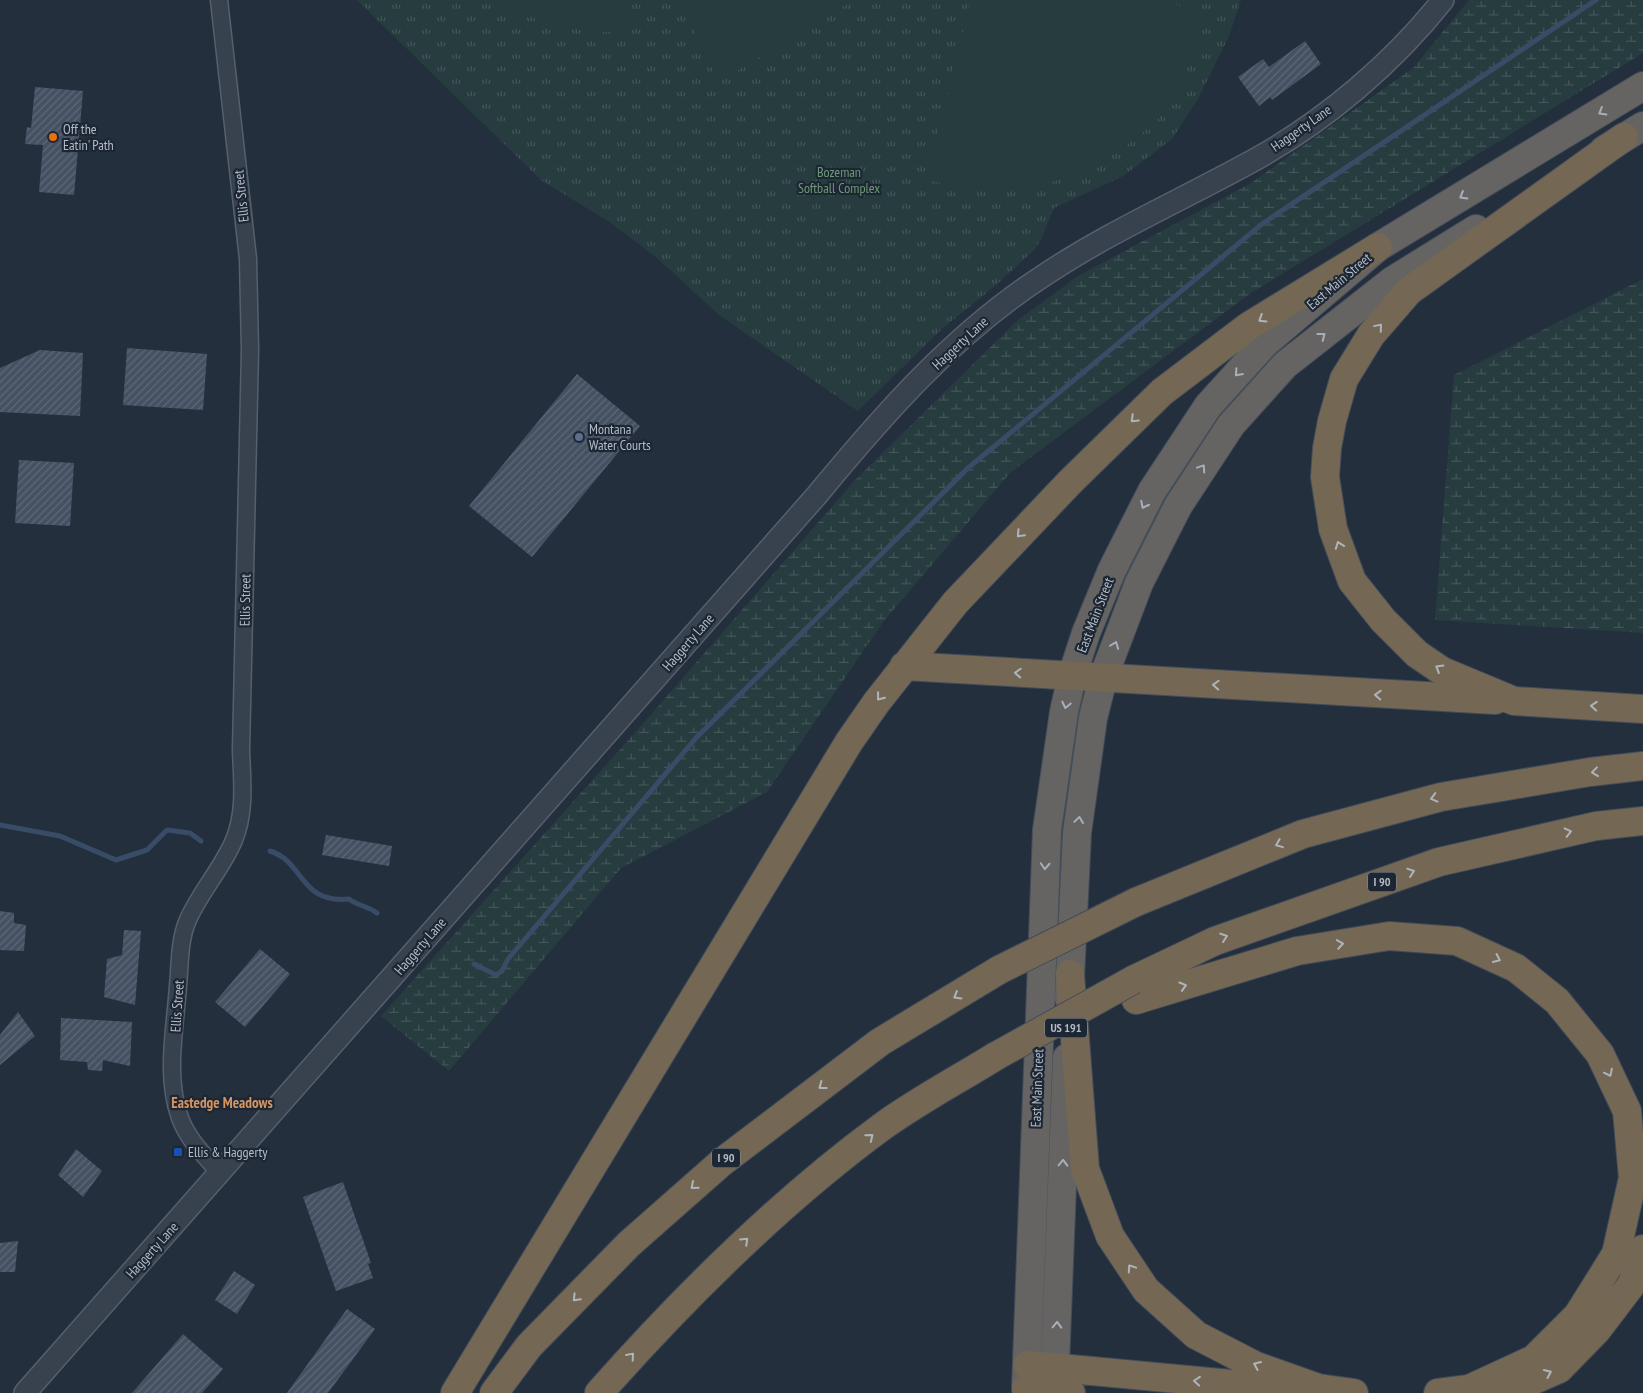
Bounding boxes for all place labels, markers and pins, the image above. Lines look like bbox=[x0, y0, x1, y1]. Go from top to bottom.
place label: Off the Eatin' Path bbox=[63, 120, 114, 154]
marker: Off the Eatin' Path bbox=[47, 131, 59, 143]
place label: Montana Water Courts bbox=[589, 420, 651, 454]
marker: Montana Water Courts bbox=[573, 431, 585, 443]
place label: Ellis & Haggerty bbox=[188, 1143, 268, 1161]
marker: Ellis & Haggerty bbox=[172, 1146, 184, 1158]

